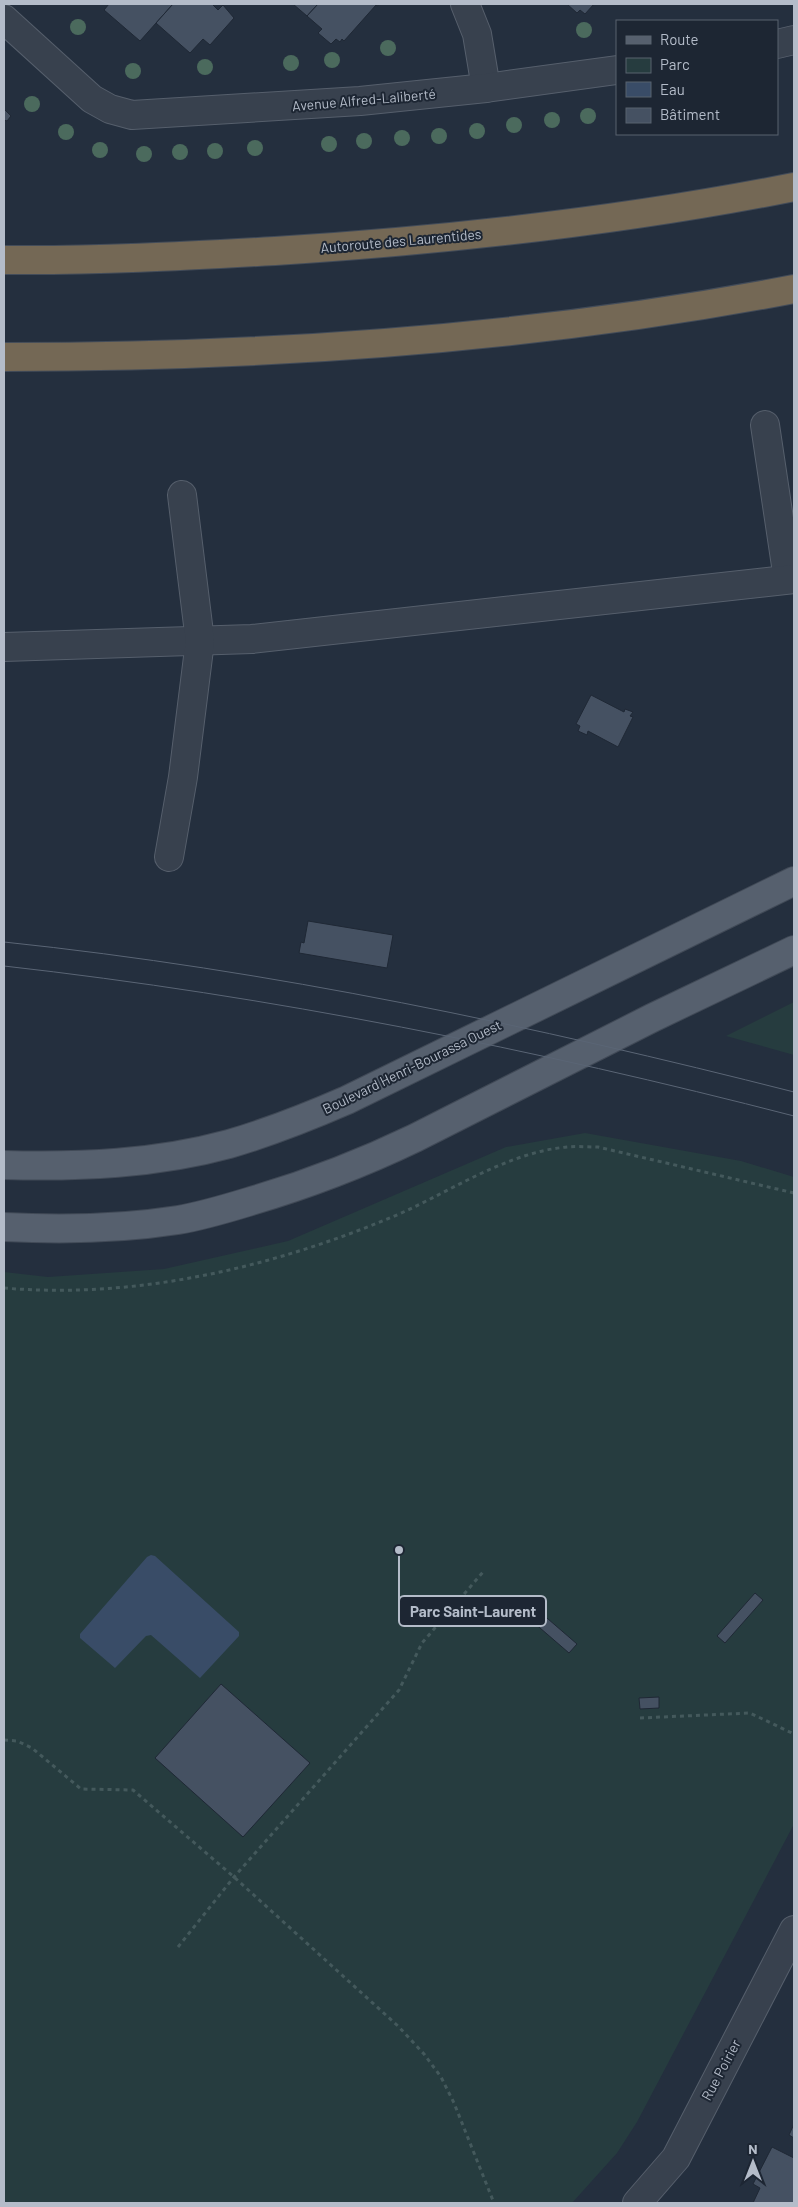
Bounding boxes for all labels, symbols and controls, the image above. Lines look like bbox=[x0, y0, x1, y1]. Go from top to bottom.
legend bbox=[616, 20, 778, 135]
text: Route bbox=[660, 30, 699, 48]
text: Parc bbox=[660, 55, 690, 73]
text: Eau bbox=[660, 80, 685, 98]
street label: Avenue Alfred-Laliberté bbox=[291, 85, 437, 114]
text: Bâtiment bbox=[660, 105, 720, 123]
street label: Autoroute des Laurentides bbox=[320, 225, 482, 256]
street label: Boulevard Henri-Bourassa Ouest bbox=[320, 1016, 504, 1117]
callout: Parc Saint-Laurent bbox=[399, 1596, 546, 1626]
text: Parc Saint-Laurent bbox=[410, 1602, 536, 1620]
street label: Rue Poirier bbox=[697, 2036, 744, 2103]
north arrow bbox=[728, 2137, 778, 2187]
text: N bbox=[748, 2140, 758, 2157]

